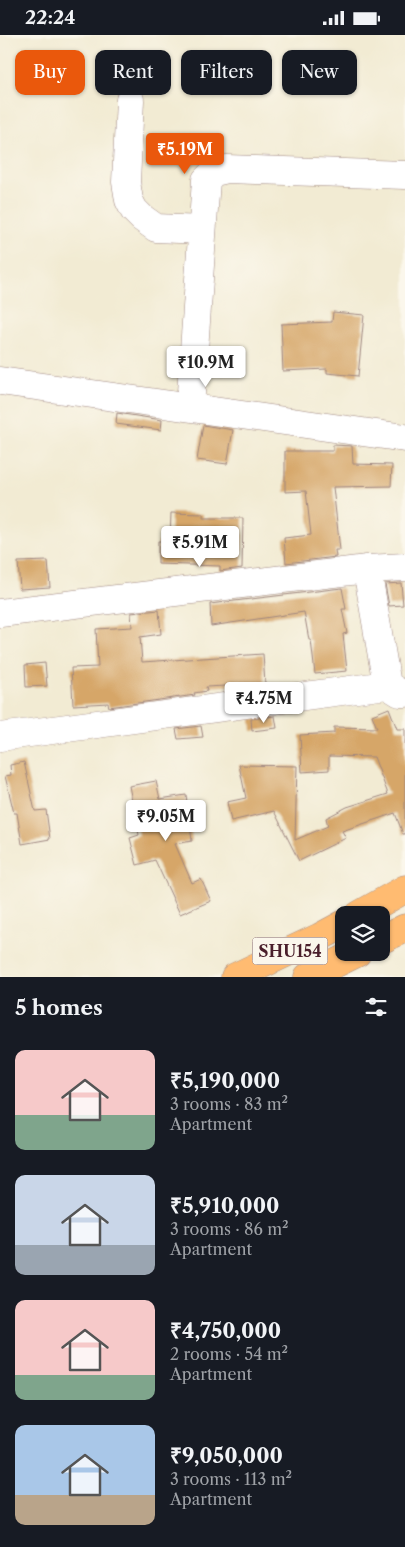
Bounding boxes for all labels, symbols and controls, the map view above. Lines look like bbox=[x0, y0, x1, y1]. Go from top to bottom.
text: 22:24 bbox=[25, 6, 76, 29]
chip: Buy bbox=[15, 50, 85, 95]
chip: Rent bbox=[95, 50, 171, 95]
chip: Filters bbox=[181, 50, 272, 95]
chip: New bbox=[282, 50, 357, 95]
pin: ₹5.19M bbox=[144, 133, 226, 175]
text: ₹5.19M bbox=[157, 139, 213, 159]
pin: ₹10.9M bbox=[165, 345, 247, 388]
text: ₹10.9M bbox=[178, 352, 234, 372]
pin: ₹5.91M bbox=[159, 525, 241, 568]
text: ₹5.91M bbox=[172, 532, 228, 552]
pin: ₹4.75M bbox=[223, 681, 305, 724]
text: ₹4.75M bbox=[236, 688, 292, 708]
pin: ₹9.05M bbox=[125, 799, 207, 842]
text: ₹9.05M bbox=[137, 806, 195, 826]
map controls bbox=[335, 906, 390, 961]
button: layers bbox=[335, 906, 390, 961]
road number: SHU154 bbox=[252, 937, 328, 964]
icon: filters bbox=[362, 993, 390, 1021]
text: 5 homes bbox=[15, 995, 103, 1020]
text: ₹5,190,000 bbox=[170, 1068, 280, 1093]
icon: home bbox=[55, 1070, 115, 1130]
text: 3 rooms · 83 m² bbox=[170, 1094, 288, 1114]
text: Apartment bbox=[170, 1114, 252, 1134]
text: ₹5,910,000 bbox=[170, 1193, 279, 1218]
icon: home bbox=[55, 1195, 115, 1255]
text: 3 rooms · 86 m² bbox=[170, 1219, 289, 1239]
text: Apartment bbox=[170, 1239, 252, 1259]
text: ₹4,750,000 bbox=[170, 1318, 281, 1343]
icon: home bbox=[55, 1320, 115, 1380]
text: 2 rooms · 54 m² bbox=[170, 1344, 288, 1364]
text: Apartment bbox=[170, 1364, 252, 1384]
text: ₹9,050,000 bbox=[170, 1443, 283, 1468]
icon: home bbox=[55, 1445, 115, 1505]
text: 3 rooms · 113 m² bbox=[170, 1469, 292, 1489]
text: Apartment bbox=[170, 1489, 252, 1509]

